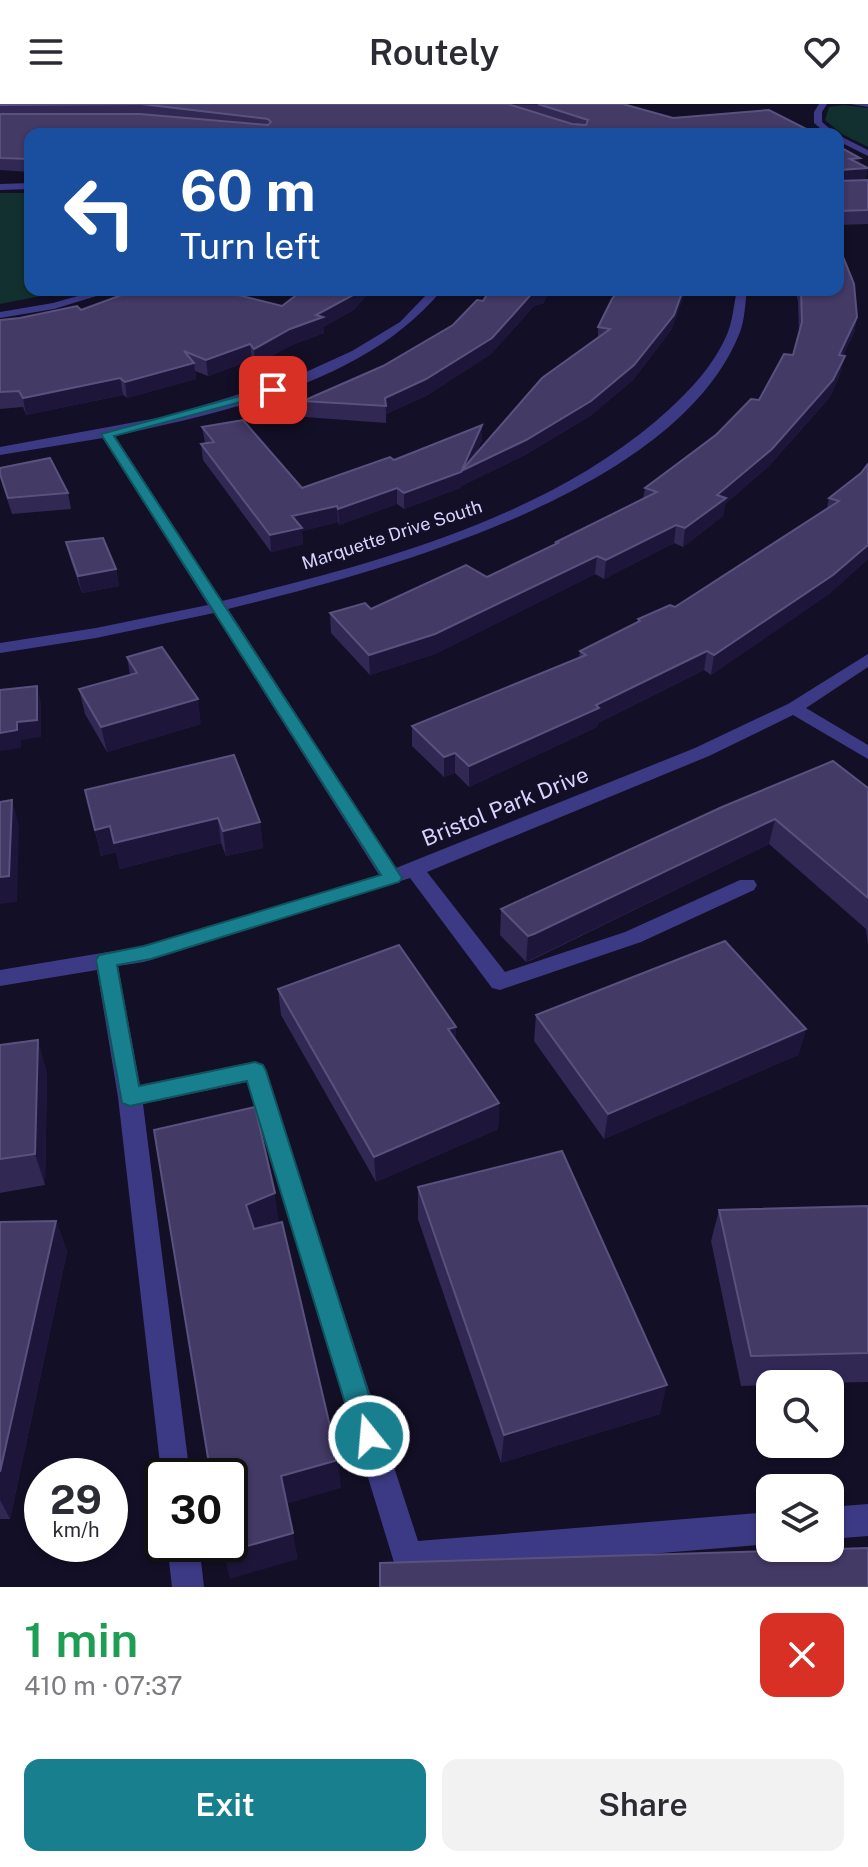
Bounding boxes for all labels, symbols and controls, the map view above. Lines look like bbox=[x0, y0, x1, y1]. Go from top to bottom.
icon: menu bbox=[24, 30, 68, 74]
icon: heart bbox=[800, 30, 844, 74]
text: Routely bbox=[369, 31, 499, 73]
text: 60 m bbox=[180, 158, 316, 224]
icon: left bbox=[48, 160, 152, 264]
text: Turn left bbox=[180, 225, 321, 267]
pin bbox=[239, 356, 307, 424]
icon: arrive bbox=[251, 368, 295, 412]
street label: Marquette Drive South bbox=[299, 495, 485, 574]
street label: Bristol Park Drive bbox=[418, 761, 592, 851]
map controls bbox=[756, 1370, 844, 1562]
button: search bbox=[756, 1370, 844, 1458]
position arrow bbox=[327, 1394, 411, 1478]
speed limit sign: 30 bbox=[144, 1458, 248, 1562]
button: layers bbox=[756, 1474, 844, 1562]
text: 29 bbox=[50, 1476, 102, 1523]
text: km/h bbox=[52, 1518, 100, 1542]
text: 1 min bbox=[24, 1611, 138, 1668]
button: close bbox=[760, 1613, 844, 1697]
text: 410 m · 07:37 bbox=[24, 1670, 183, 1701]
button: Exit bbox=[24, 1759, 426, 1851]
button: Share bbox=[442, 1759, 844, 1851]

